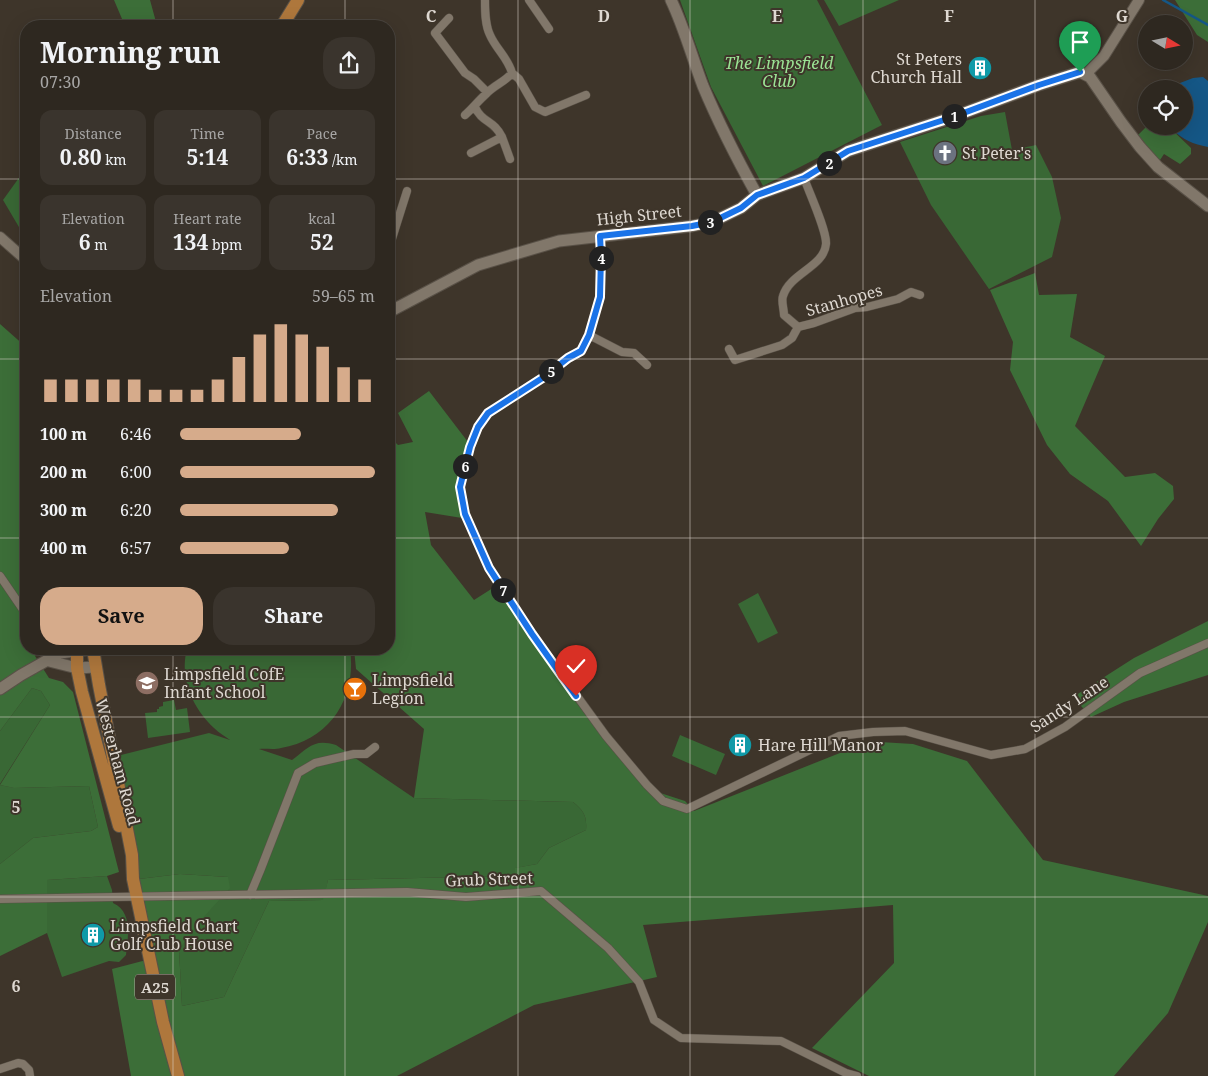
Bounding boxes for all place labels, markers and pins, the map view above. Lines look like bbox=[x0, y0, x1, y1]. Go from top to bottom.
pin bbox=[1059, 21, 1101, 72]
place label: St Peters Church Hall bbox=[871, 48, 962, 88]
building icon: St Peters Church Hall bbox=[967, 55, 993, 81]
pin: 1 bbox=[942, 104, 966, 128]
church icon: St Peter's bbox=[932, 140, 958, 166]
place label: St Peter's bbox=[962, 142, 1031, 164]
pin: 2 bbox=[816, 150, 842, 176]
pin: 3 bbox=[698, 210, 722, 234]
pin: 4 bbox=[588, 246, 614, 270]
pin: 5 bbox=[538, 358, 564, 384]
pin: 6 bbox=[452, 454, 478, 478]
pin: 7 bbox=[490, 578, 516, 602]
pin bbox=[555, 645, 597, 696]
place label: Limpsfield CofE Infant School bbox=[164, 663, 284, 703]
place label: Limpsfield Legion bbox=[372, 669, 453, 709]
school or university icon: Limpsfield CofE Infant School bbox=[134, 670, 160, 696]
bar icon: Limpsfield Legion bbox=[342, 676, 368, 702]
building icon: Hare Hill Manor bbox=[727, 732, 753, 758]
place label: Hare Hill Manor bbox=[758, 734, 883, 756]
place label: Limpsfield Chart Golf Club House bbox=[110, 915, 238, 955]
building icon: Limpsfield Chart Golf Club House bbox=[80, 922, 106, 948]

